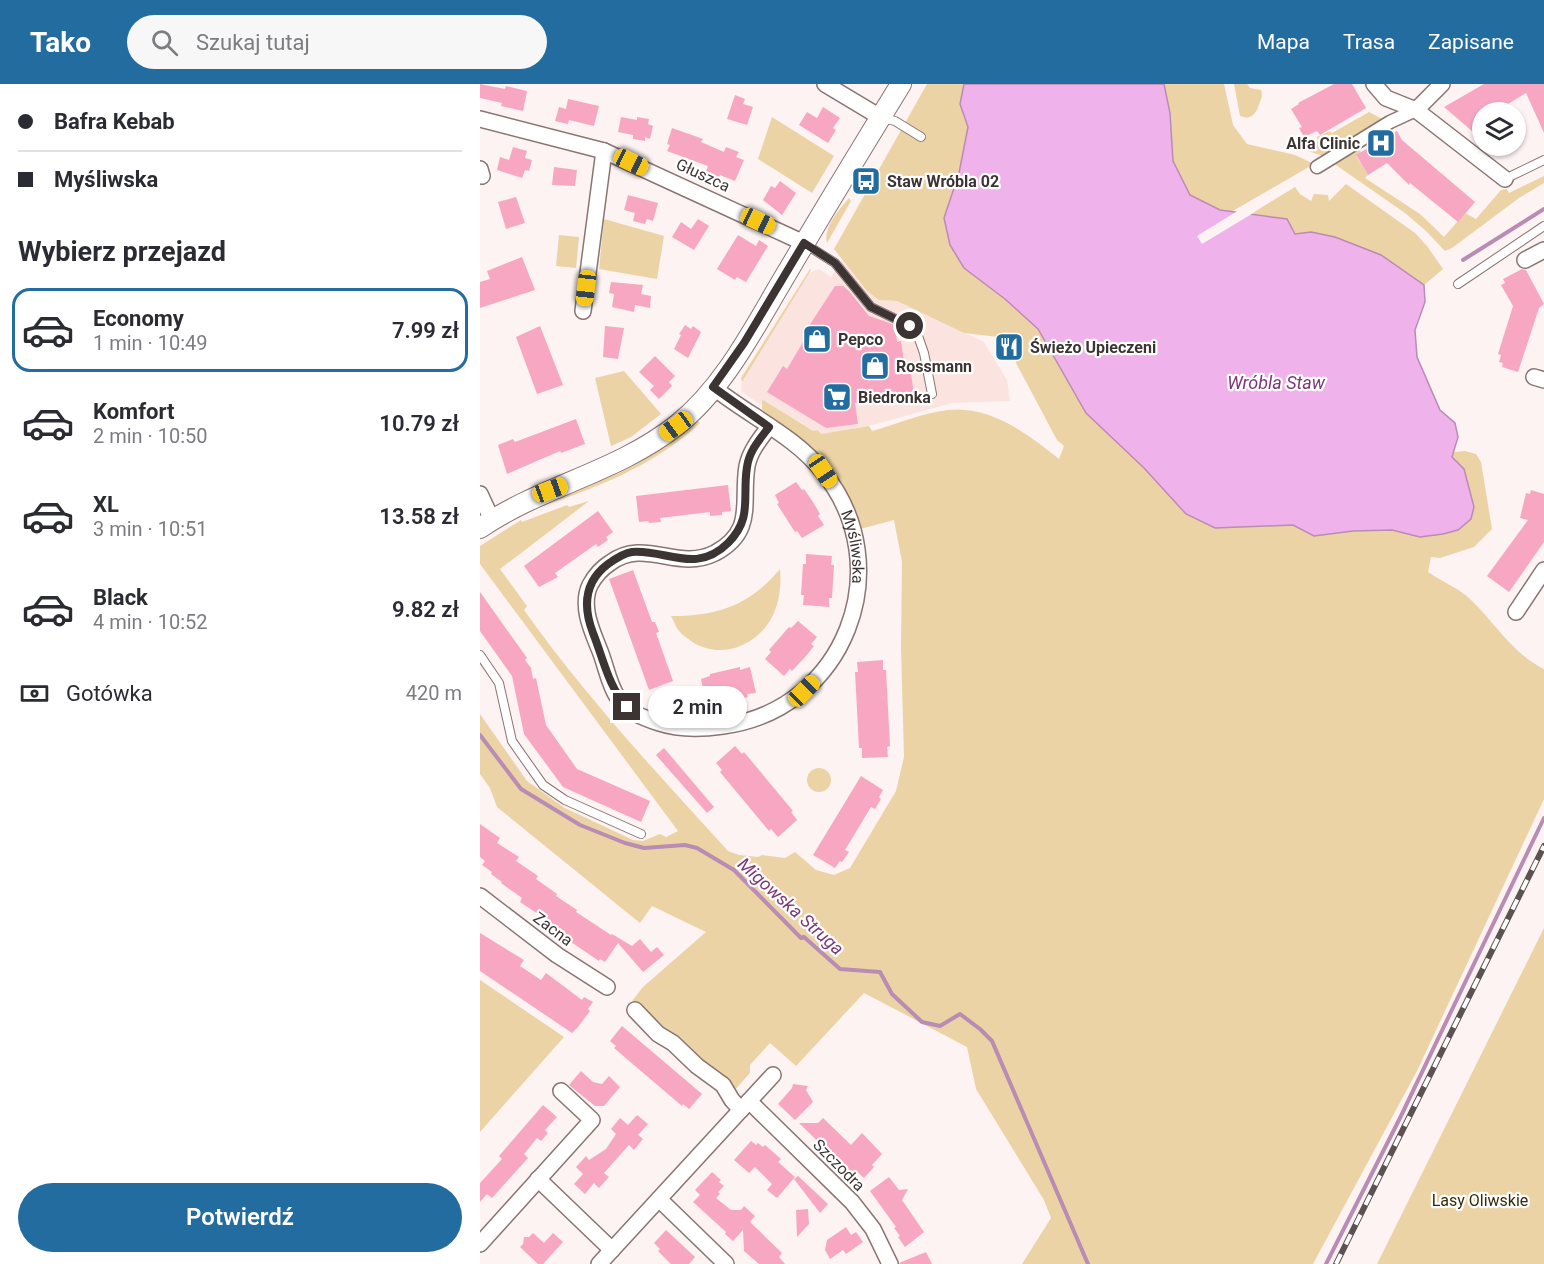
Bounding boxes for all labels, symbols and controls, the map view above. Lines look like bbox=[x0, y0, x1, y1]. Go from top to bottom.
search box bbox=[127, 15, 547, 69]
text: Tako bbox=[30, 26, 91, 59]
icon: search bbox=[148, 26, 181, 59]
text: Szukaj tutaj bbox=[196, 30, 310, 55]
text: Mapa bbox=[1257, 30, 1310, 54]
text: Trasa bbox=[1343, 30, 1395, 54]
text: Zapisane bbox=[1428, 30, 1514, 54]
map controls bbox=[1472, 102, 1526, 156]
button: layers bbox=[1472, 102, 1526, 156]
text: Bafra Kebab bbox=[54, 109, 175, 134]
hospital icon: Alfa Clinic bbox=[1365, 127, 1397, 159]
place label: Alfa Clinic bbox=[1286, 134, 1360, 153]
car bbox=[611, 146, 651, 178]
street label: Głuszca bbox=[673, 154, 733, 196]
bus stop icon: Staw Wróbla 02 bbox=[850, 165, 882, 197]
text: Myśliwska bbox=[54, 167, 158, 192]
place label: Staw Wróbla 02 bbox=[887, 172, 999, 191]
car bbox=[738, 205, 778, 237]
text: Wybierz przejazd bbox=[18, 236, 226, 268]
car bbox=[575, 269, 597, 307]
icon: car bbox=[21, 303, 75, 357]
text: Economy bbox=[93, 306, 184, 331]
route start bbox=[896, 312, 923, 339]
text: 7.99 zł bbox=[392, 318, 459, 343]
shop icon: Pepco bbox=[801, 323, 833, 355]
place label: Pepco bbox=[838, 330, 883, 349]
text: 1 min · 10:49 bbox=[93, 331, 208, 355]
restaurant icon: Świeżo Upieczeni bbox=[993, 331, 1025, 363]
place label: Świeżo Upieczeni bbox=[1030, 338, 1156, 357]
shop icon: Rossmann bbox=[859, 350, 891, 382]
place label: Rossmann bbox=[896, 357, 972, 376]
water label: Wróbla Staw bbox=[1227, 372, 1326, 393]
supermarket icon: Biedronka bbox=[821, 381, 853, 413]
place label: Biedronka bbox=[858, 388, 931, 407]
icon: car bbox=[21, 396, 75, 450]
text: Komfort bbox=[93, 399, 175, 424]
car bbox=[656, 408, 696, 444]
text: 10.79 zł bbox=[379, 411, 459, 436]
text: 2 min · 10:50 bbox=[93, 424, 208, 448]
car bbox=[805, 451, 841, 491]
car bbox=[530, 475, 570, 505]
icon: car bbox=[21, 489, 75, 543]
text: XL bbox=[93, 492, 119, 517]
text: 13.58 zł bbox=[379, 504, 459, 529]
street label: Myśliwska bbox=[838, 507, 868, 584]
text: 3 min · 10:51 bbox=[93, 517, 208, 541]
icon: car bbox=[21, 582, 75, 636]
text: Black bbox=[93, 585, 148, 610]
text: 9.82 zł bbox=[392, 597, 459, 622]
text: 4 min · 10:52 bbox=[93, 610, 208, 634]
car bbox=[785, 672, 823, 710]
icon: cash bbox=[18, 677, 51, 710]
text: Gotówka bbox=[66, 681, 153, 706]
text: 420 m bbox=[406, 681, 462, 705]
callout: 2 min bbox=[648, 686, 747, 728]
route end bbox=[613, 693, 640, 720]
text: 2 min bbox=[672, 695, 723, 719]
water label: Migowska Struga bbox=[734, 853, 848, 959]
street label: Zacna bbox=[530, 908, 576, 950]
street label: Szczodra bbox=[809, 1135, 869, 1195]
button: Potwierdź bbox=[18, 1183, 462, 1252]
park label: Lasy Oliwskie bbox=[1432, 1191, 1528, 1210]

